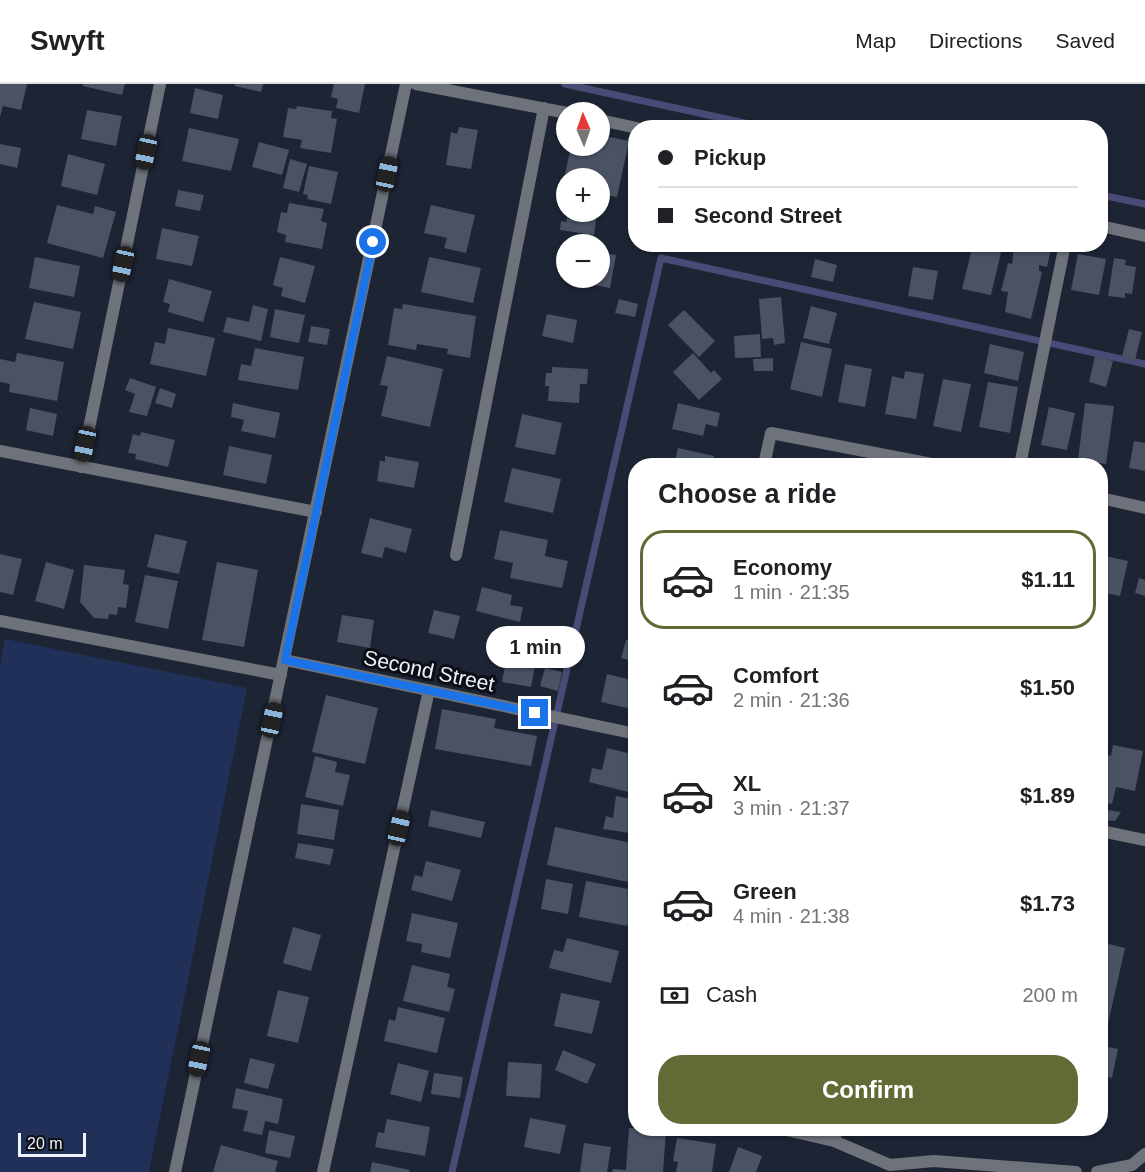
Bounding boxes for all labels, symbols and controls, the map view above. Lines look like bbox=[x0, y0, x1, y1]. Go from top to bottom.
text: Swyft bbox=[30, 25, 105, 56]
text: Map bbox=[855, 29, 896, 52]
text: Directions bbox=[929, 29, 1022, 52]
text: Saved bbox=[1055, 29, 1115, 52]
north arrow bbox=[556, 102, 610, 156]
map controls bbox=[556, 102, 610, 288]
car bbox=[133, 133, 159, 171]
text: Pickup bbox=[694, 145, 766, 170]
car bbox=[374, 155, 400, 193]
button: + bbox=[556, 168, 610, 222]
text: Second Street bbox=[694, 203, 842, 228]
route start bbox=[359, 228, 386, 255]
button: − bbox=[556, 234, 610, 288]
car bbox=[110, 245, 136, 283]
car bbox=[72, 425, 98, 463]
text: Choose a ride bbox=[658, 479, 837, 509]
icon: car bbox=[661, 553, 715, 607]
text: Economy bbox=[733, 555, 832, 580]
text: $1.11 bbox=[1021, 567, 1075, 592]
text: 1 min · 21:35 bbox=[733, 581, 850, 603]
callout: 1 min bbox=[486, 626, 584, 668]
text: 1 min bbox=[509, 636, 562, 658]
street label: Second Street bbox=[362, 645, 497, 696]
icon: car bbox=[661, 661, 715, 715]
text: Comfort bbox=[733, 663, 819, 688]
text: $1.50 bbox=[1020, 675, 1075, 700]
text: 2 min · 21:36 bbox=[733, 689, 850, 711]
route end bbox=[521, 699, 548, 726]
car bbox=[259, 701, 285, 739]
icon: car bbox=[661, 769, 715, 823]
text: XL bbox=[733, 771, 761, 796]
text: $1.89 bbox=[1020, 783, 1075, 808]
text: 3 min · 21:37 bbox=[733, 797, 850, 819]
car bbox=[386, 808, 412, 848]
icon: car bbox=[661, 877, 715, 931]
text: Green bbox=[733, 879, 797, 904]
text: $1.73 bbox=[1020, 891, 1075, 916]
text: 4 min · 21:38 bbox=[733, 905, 850, 927]
icon: cash bbox=[658, 979, 691, 1012]
text: Cash bbox=[706, 982, 757, 1007]
text: 200 m bbox=[1022, 984, 1078, 1006]
car bbox=[186, 1040, 212, 1078]
button: Confirm bbox=[658, 1055, 1078, 1124]
scale bar bbox=[18, 1130, 86, 1158]
text: 20 m bbox=[27, 1135, 63, 1152]

